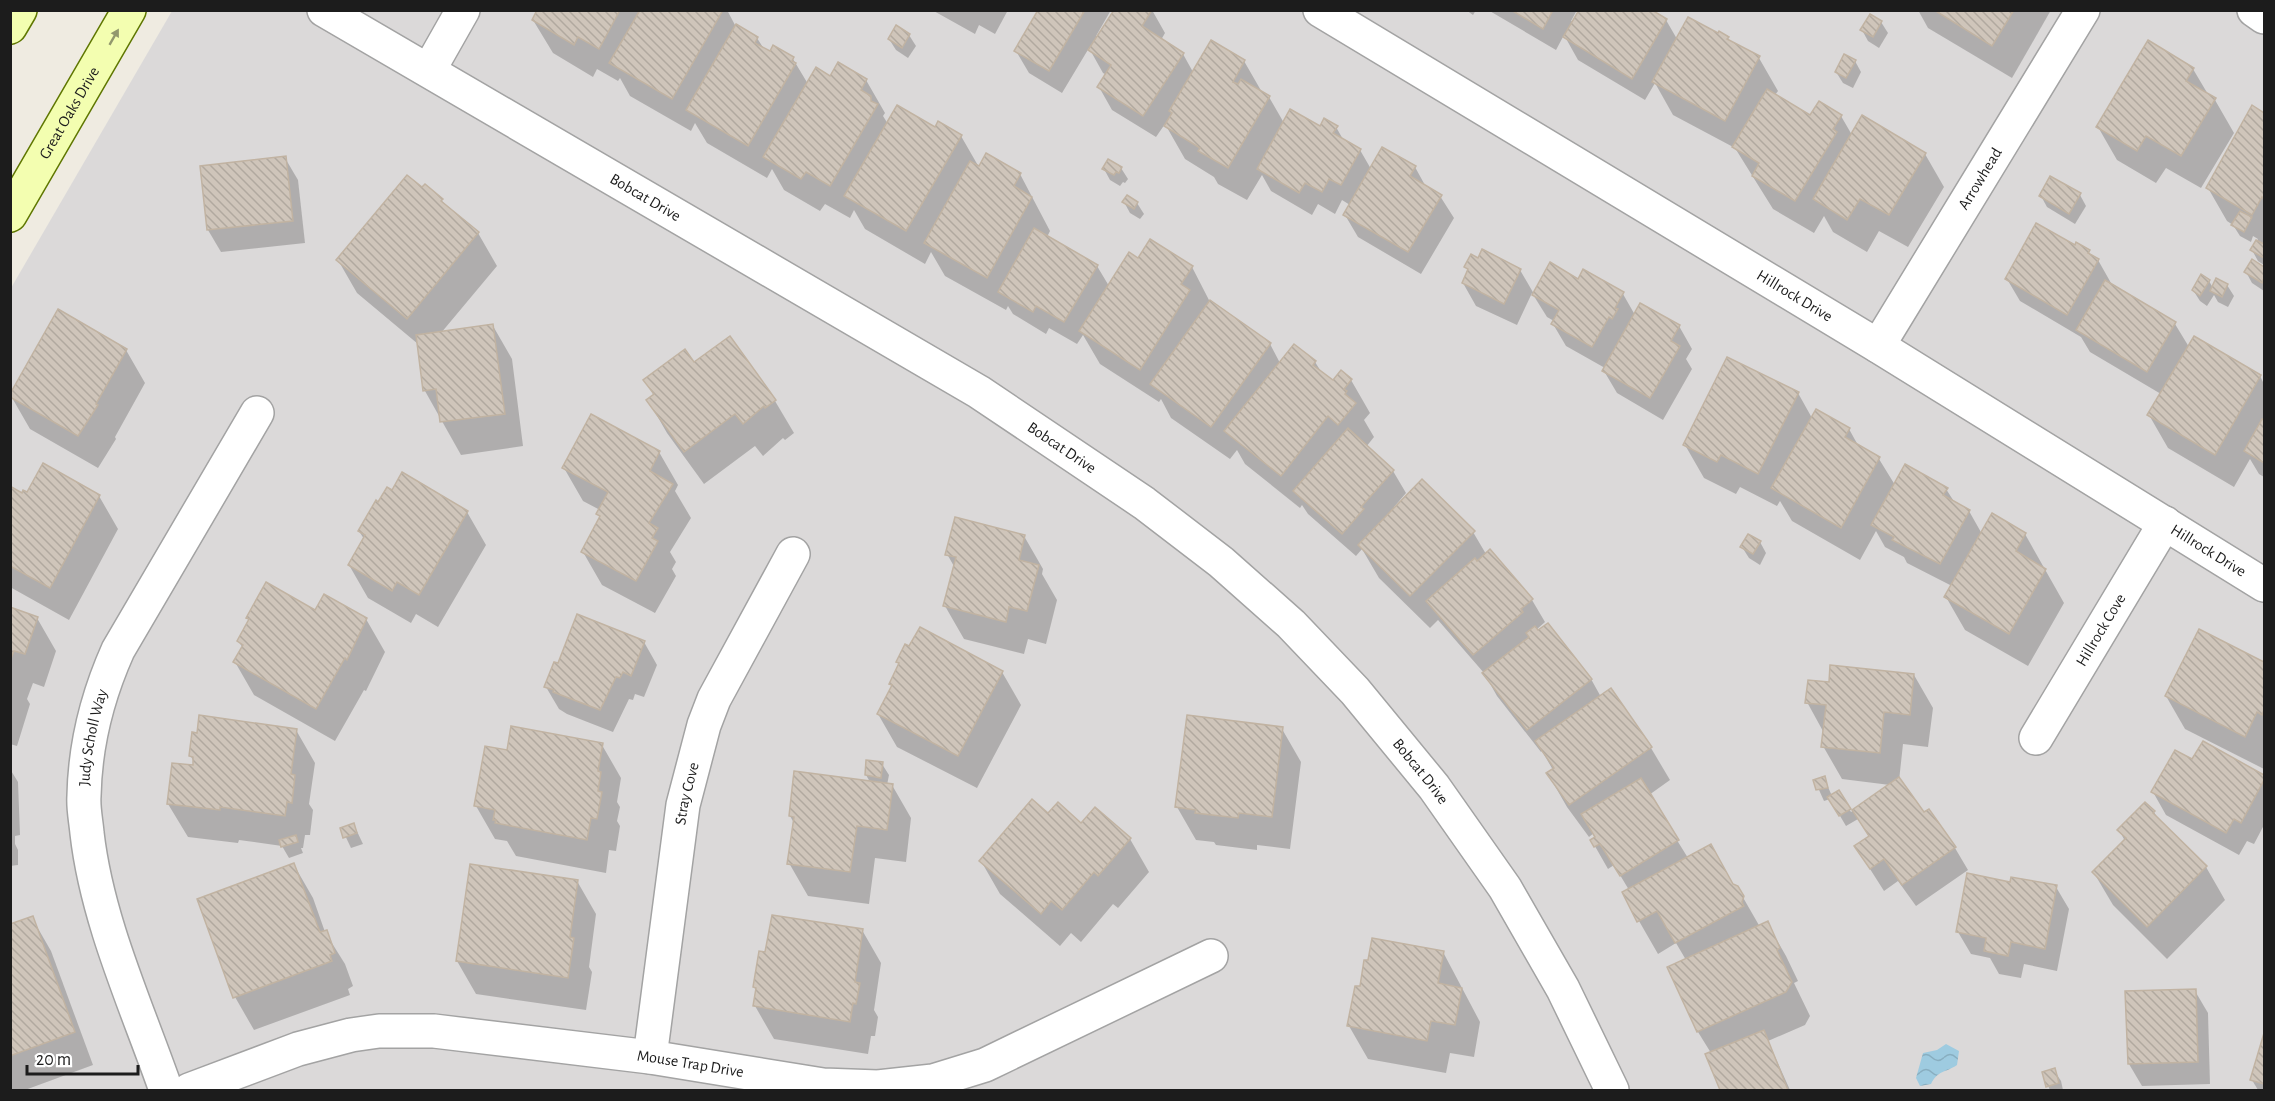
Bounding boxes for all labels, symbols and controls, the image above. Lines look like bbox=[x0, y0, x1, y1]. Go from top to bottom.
one-way arrow bbox=[109, 28, 119, 45]
street label: Great Oaks Drive bbox=[36, 64, 102, 162]
street label: Arrowhead bbox=[1955, 145, 2005, 212]
street label: Bobcat Drive bbox=[607, 171, 684, 224]
street label: Hillrock Drive bbox=[1754, 267, 1835, 325]
street label: Bobcat Drive bbox=[1025, 419, 1099, 476]
street label: Hillrock Drive bbox=[2168, 521, 2249, 580]
street label: Hillrock Cove bbox=[2073, 591, 2129, 669]
street label: Judy Scholl Way bbox=[76, 687, 111, 786]
street label: Bobcat Drive bbox=[1390, 735, 1451, 807]
street label: Stray Cove bbox=[672, 761, 702, 826]
scale bar bbox=[27, 1038, 138, 1076]
street label: Mouse Trap Drive bbox=[636, 1048, 745, 1080]
text: 20 m bbox=[36, 1051, 71, 1069]

